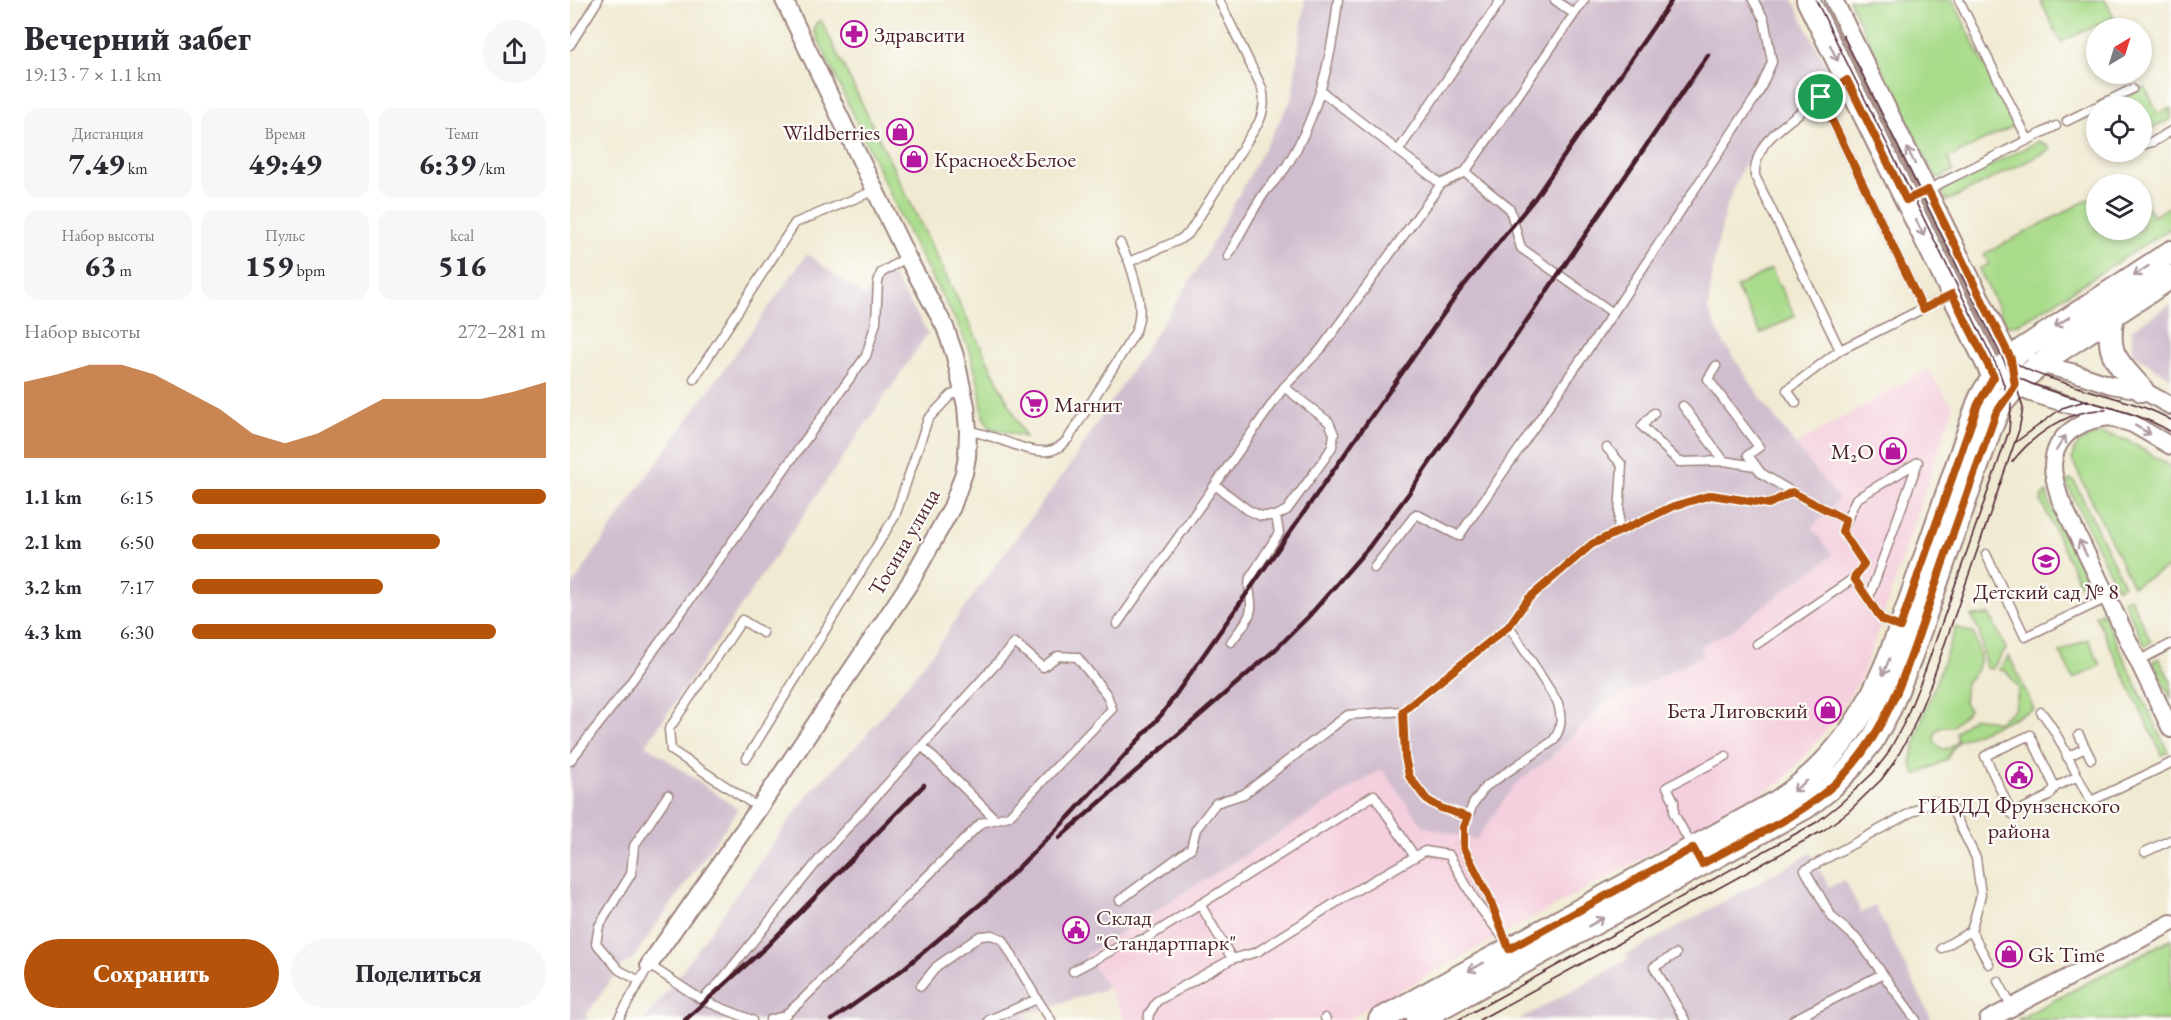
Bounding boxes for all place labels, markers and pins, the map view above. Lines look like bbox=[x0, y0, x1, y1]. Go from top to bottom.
pharmacy icon: Здравсити bbox=[839, 19, 869, 49]
place label: Здравсити bbox=[874, 20, 966, 49]
pin bbox=[1795, 71, 1846, 122]
shop icon: Wildberries bbox=[885, 117, 915, 147]
place label: Wildberries bbox=[783, 118, 880, 147]
shop icon: Красное&Белое bbox=[899, 144, 929, 174]
place label: Красное&Белое bbox=[934, 145, 1076, 174]
supermarket icon: Магнит bbox=[1019, 389, 1049, 419]
place label: Магнит bbox=[1054, 390, 1122, 419]
shop icon: М₂O bbox=[1878, 436, 1908, 466]
place label: М₂O bbox=[1831, 437, 1874, 466]
school or university icon: Детский сад № 8 bbox=[2031, 546, 2061, 576]
place label: Детский сад № 8 bbox=[1973, 577, 2119, 606]
shop icon: Бета Лиговский bbox=[1813, 695, 1843, 725]
place label: Бета Лиговский bbox=[1667, 696, 1808, 725]
public building icon: ГИБДД Фрунзенского района bbox=[2004, 760, 2034, 790]
place label: ГИБДД Фрунзенского района bbox=[1918, 791, 2120, 845]
place label: Склад "Стандартпарк" bbox=[1096, 903, 1236, 957]
public building icon: Склад "Стандартпарк" bbox=[1061, 915, 1091, 945]
shop icon: Gk Time bbox=[1994, 939, 2024, 969]
place label: Gk Time bbox=[2028, 940, 2105, 969]

